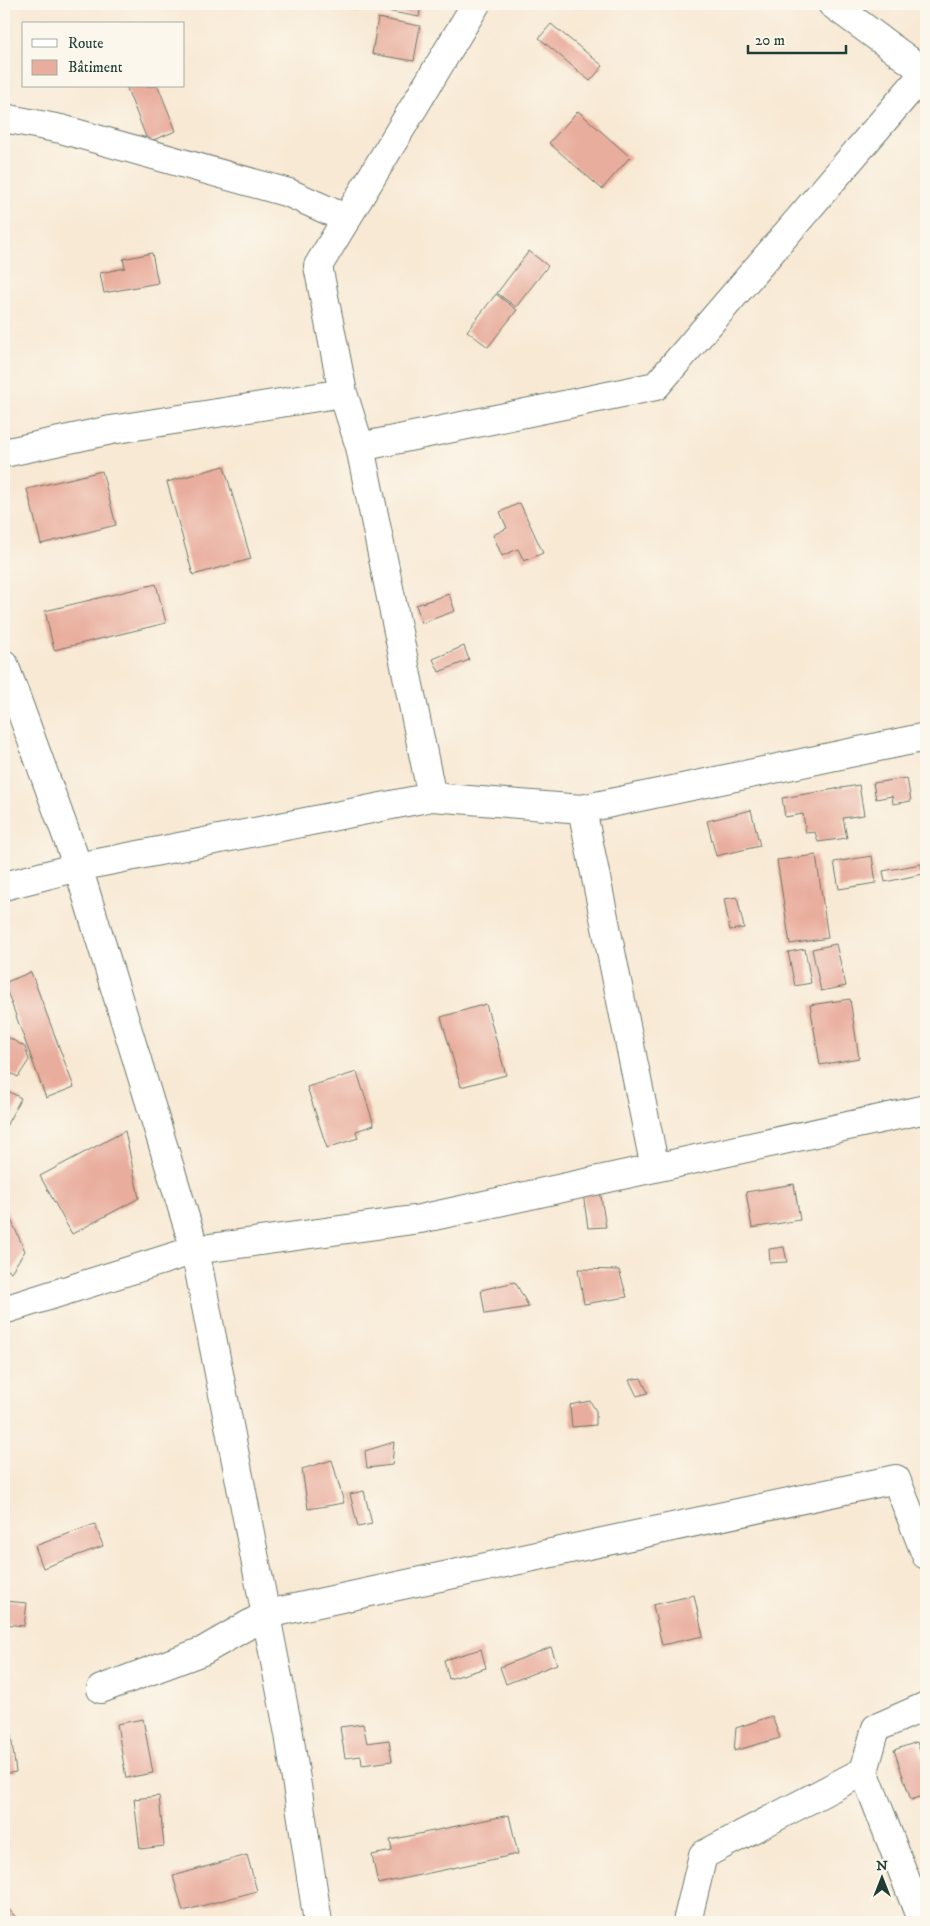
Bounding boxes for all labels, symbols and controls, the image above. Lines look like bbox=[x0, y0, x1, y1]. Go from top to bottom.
legend bbox=[22, 22, 185, 88]
scale bar bbox=[748, 22, 845, 54]
text: 20 m bbox=[755, 31, 785, 50]
text: Route bbox=[68, 34, 103, 53]
text: Bâtiment bbox=[68, 58, 123, 77]
north arrow bbox=[858, 1854, 908, 1904]
text: N bbox=[876, 1857, 888, 1875]

